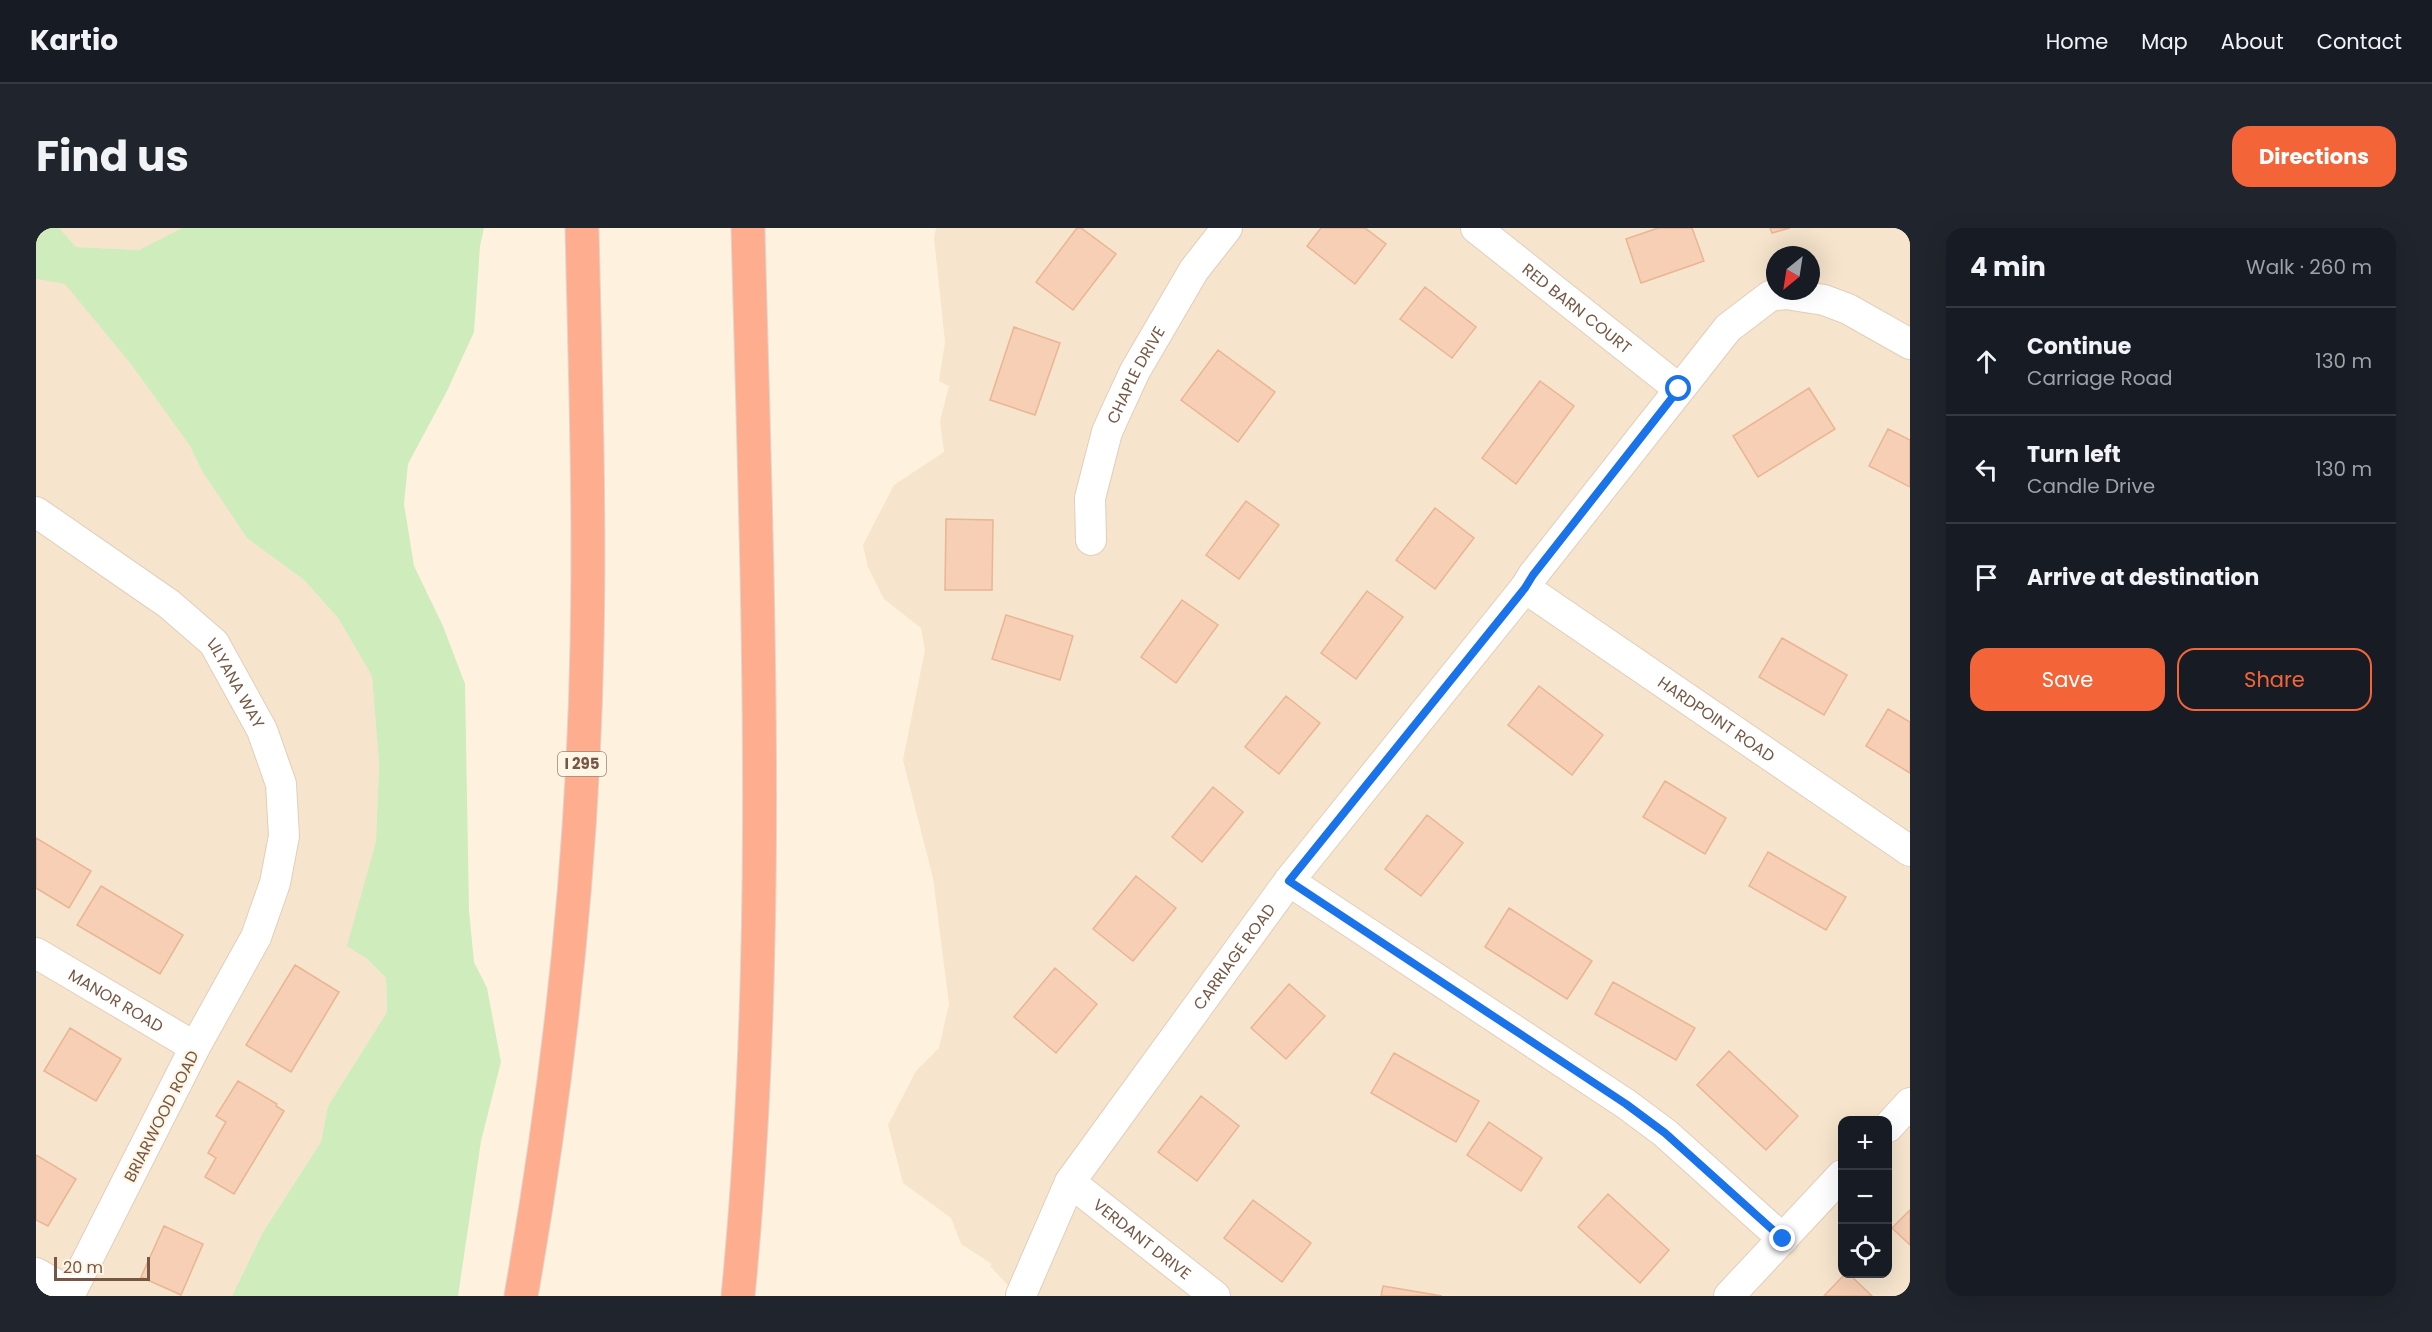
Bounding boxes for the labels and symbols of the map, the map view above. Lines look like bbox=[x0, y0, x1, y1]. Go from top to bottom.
north arrow bbox=[1766, 246, 1820, 300]
street label: RED BARN COURT bbox=[1517, 258, 1636, 359]
street label: CHAPLE DRIVE bbox=[1101, 322, 1171, 427]
route start bbox=[1665, 375, 1691, 401]
street label: LILYANA WAY bbox=[203, 632, 270, 733]
street label: HARDPOINT ROAD bbox=[1653, 671, 1779, 767]
road number: I 295 bbox=[558, 752, 606, 776]
street label: CARRIAGE ROAD bbox=[1188, 899, 1281, 1015]
street label: MANOR ROAD bbox=[64, 964, 168, 1038]
street label: BRIARWOOD ROAD bbox=[118, 1047, 205, 1186]
street label: VERDANT DRIVE bbox=[1088, 1193, 1196, 1285]
route end bbox=[1769, 1225, 1795, 1251]
scale bar bbox=[54, 1254, 150, 1282]

